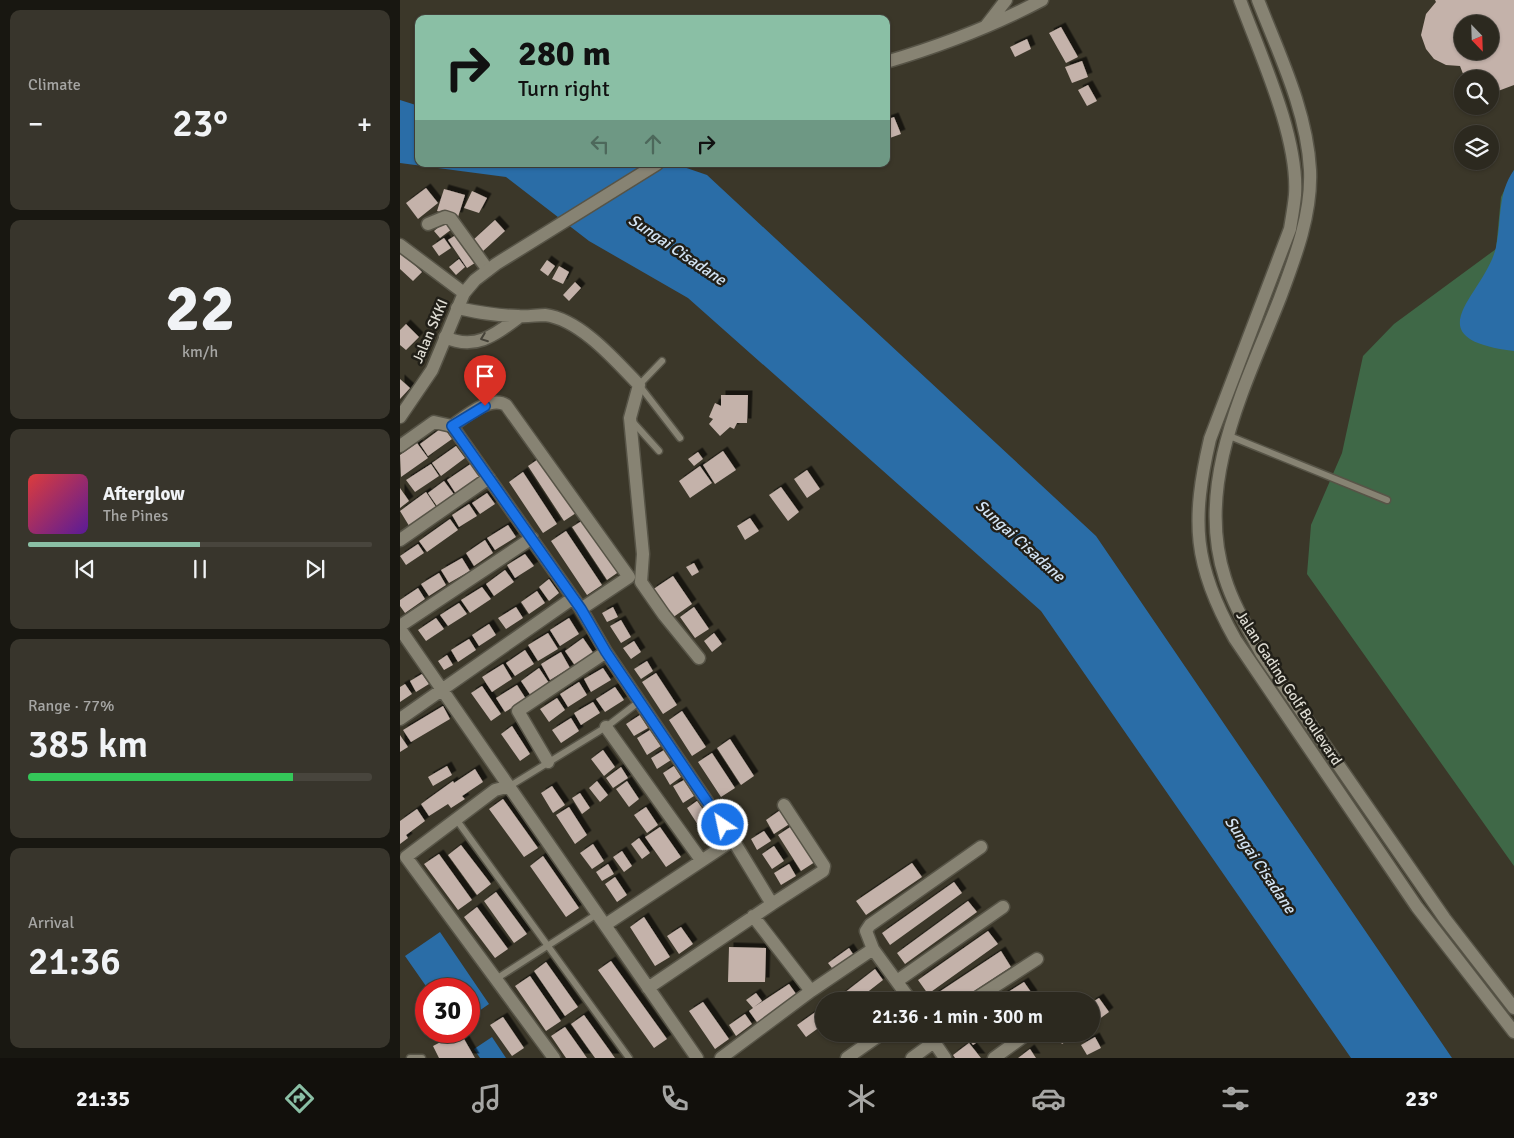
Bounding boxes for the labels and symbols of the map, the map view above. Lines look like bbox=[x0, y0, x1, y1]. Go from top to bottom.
north arrow bbox=[1454, 15, 1499, 60]
water label: Sungai Cisadane bbox=[624, 210, 730, 290]
street label: Jalan SKKI bbox=[408, 296, 452, 366]
one-way arrow bbox=[480, 332, 489, 342]
pin bbox=[464, 355, 506, 406]
water label: Sungai Cisadane bbox=[971, 496, 1069, 587]
street label: Jalan Gading Golf Boulevard bbox=[1232, 607, 1346, 769]
position arrow bbox=[696, 798, 748, 850]
water label: Sungai Cisadane bbox=[1220, 812, 1300, 918]
speed limit sign: 30 bbox=[415, 978, 480, 1043]

